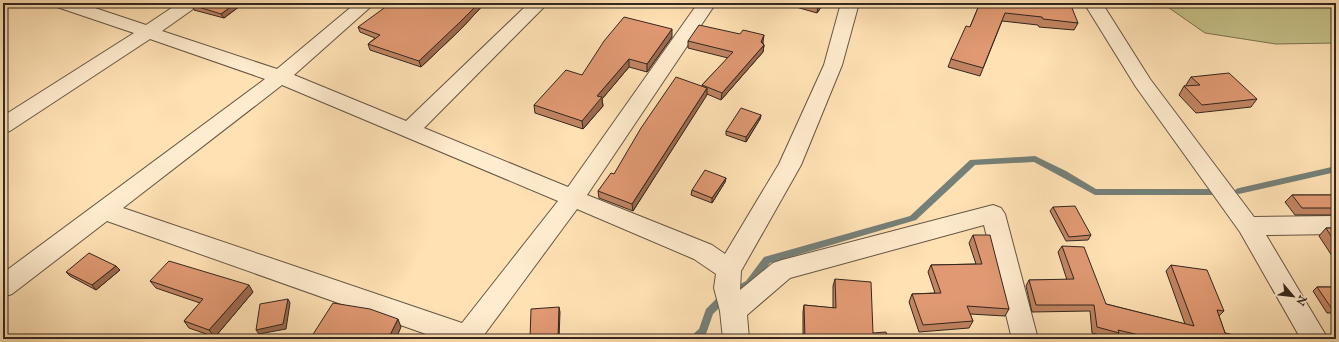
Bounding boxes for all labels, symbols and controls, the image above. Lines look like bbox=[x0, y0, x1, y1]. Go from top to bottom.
north arrow bbox=[1273, 276, 1313, 316]
text: N bbox=[1292, 292, 1310, 308]

